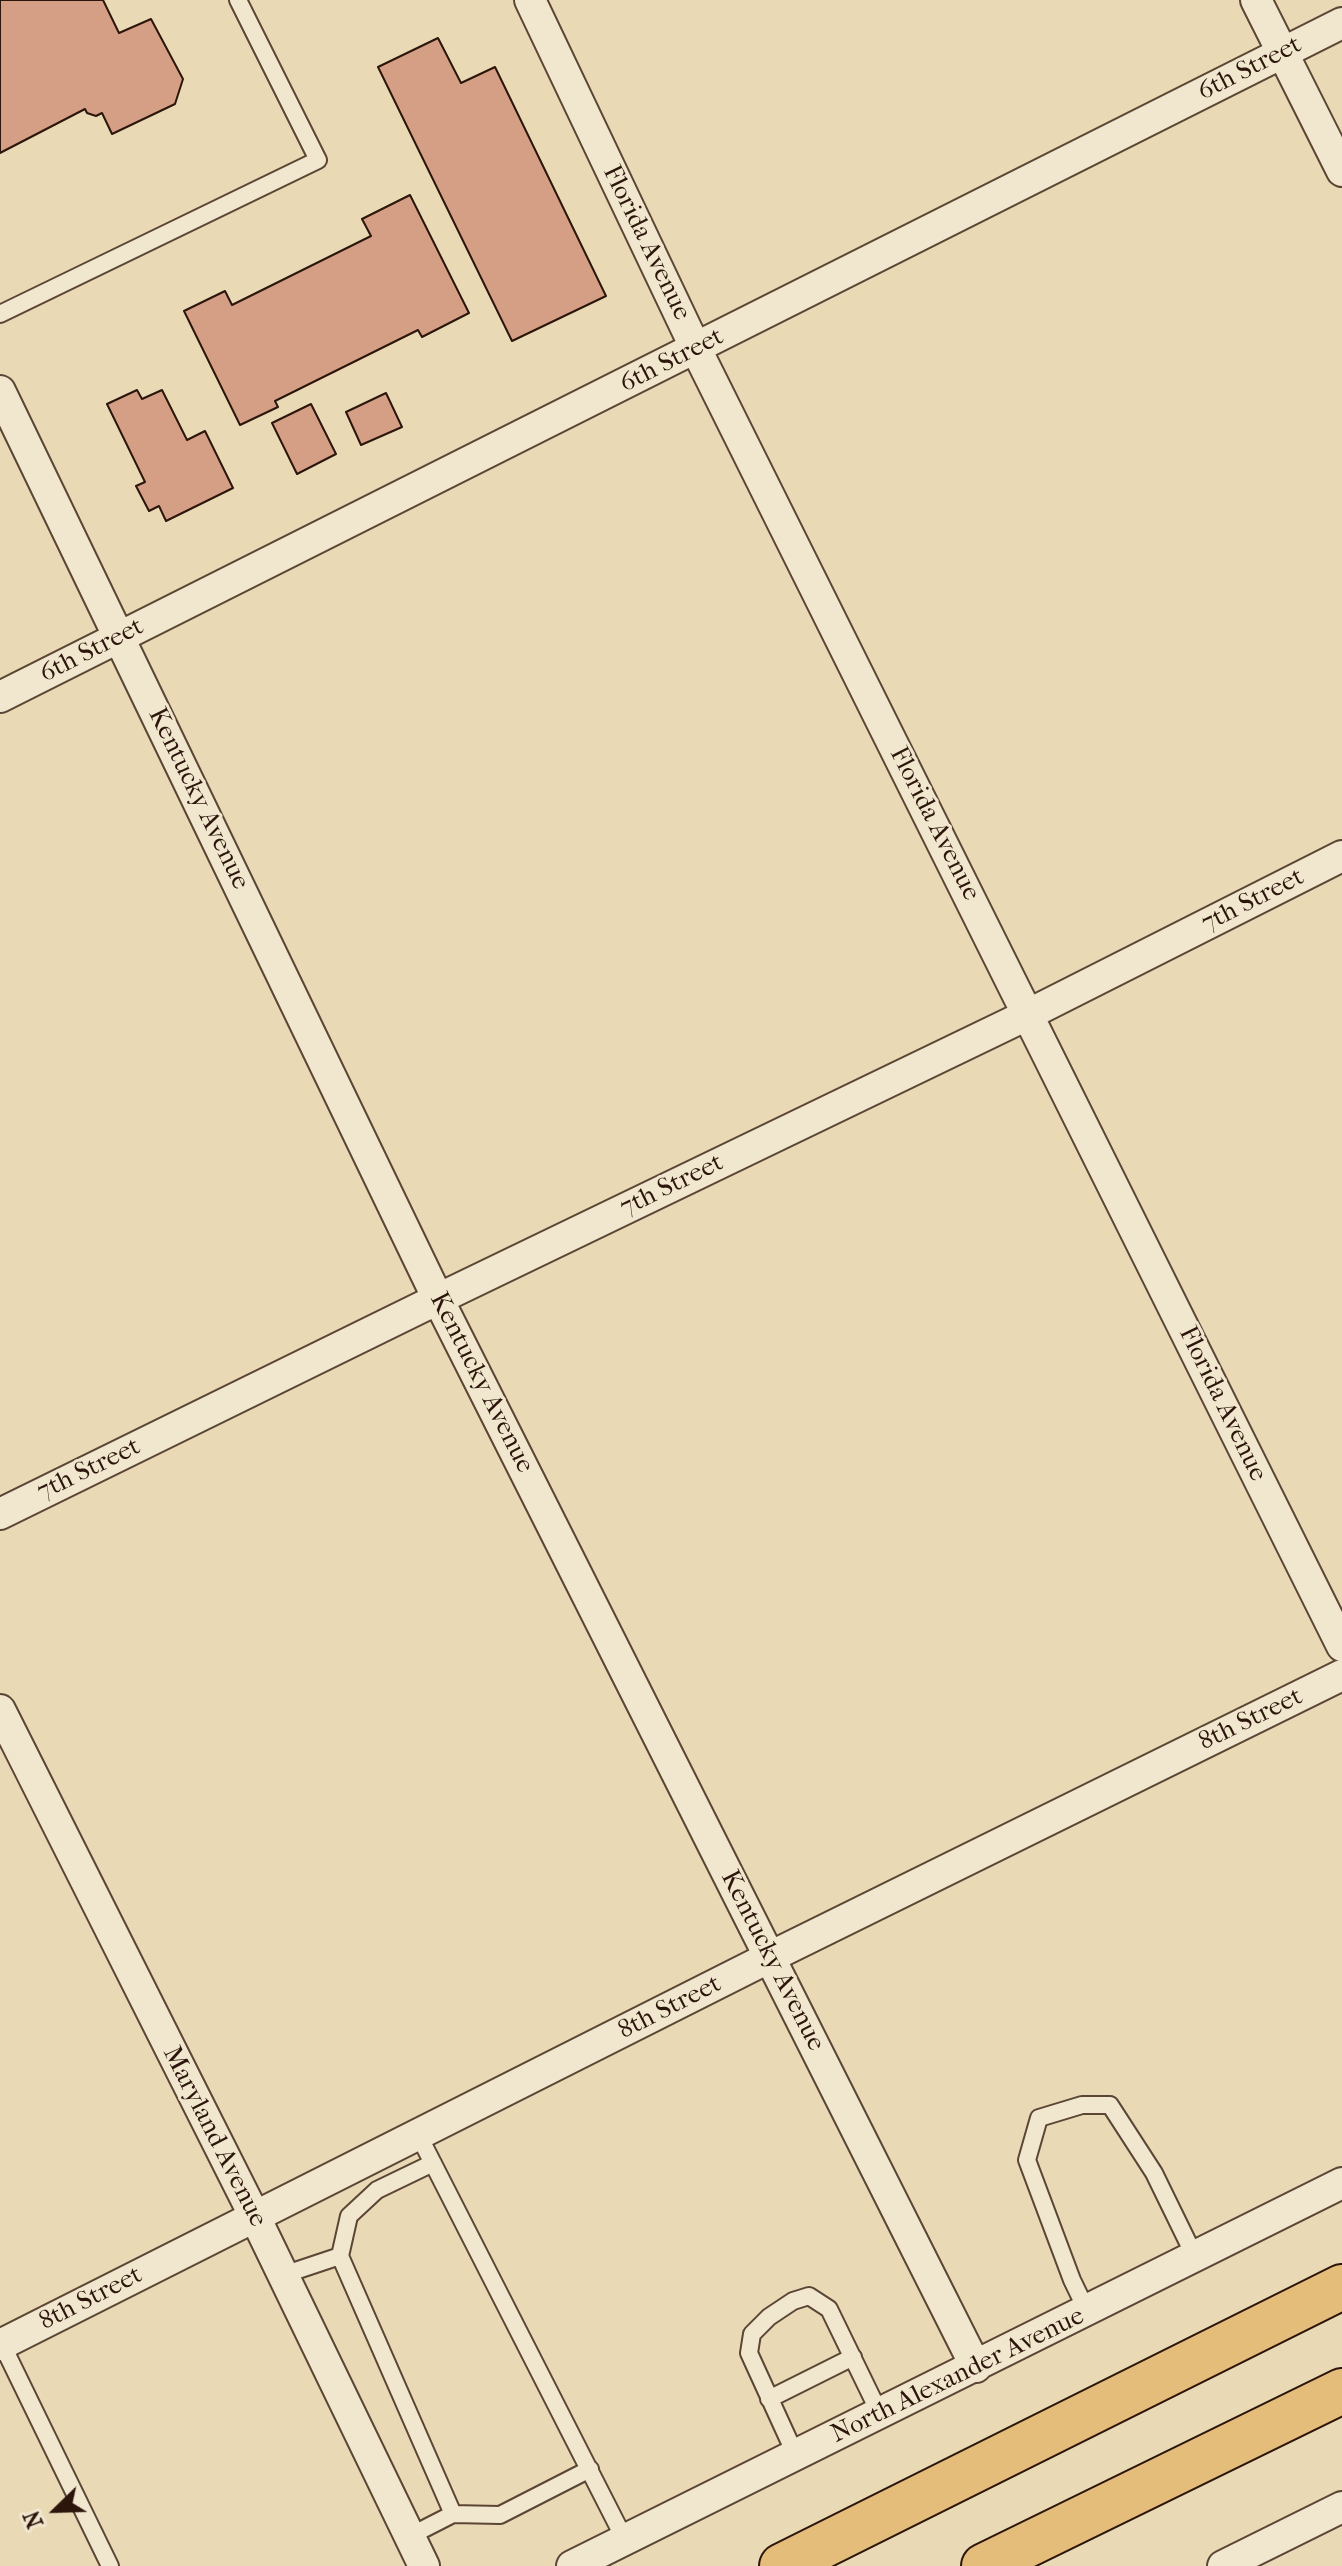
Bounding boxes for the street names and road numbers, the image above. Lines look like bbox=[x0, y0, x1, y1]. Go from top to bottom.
street label: 6th Street bbox=[1193, 30, 1307, 108]
street label: Florida Avenue bbox=[595, 160, 697, 326]
street label: 6th Street bbox=[615, 322, 729, 400]
street label: 6th Street bbox=[35, 612, 149, 690]
street label: Kentucky Avenue bbox=[141, 703, 255, 895]
street label: Florida Avenue bbox=[882, 742, 986, 906]
street label: 7th Street bbox=[1197, 862, 1309, 940]
street label: 7th Street bbox=[615, 1148, 729, 1224]
street label: Kentucky Avenue bbox=[422, 1288, 540, 1478]
street label: Florida Avenue bbox=[1171, 1321, 1273, 1487]
street label: 7th Street bbox=[32, 1432, 146, 1508]
street label: 8th Street bbox=[1194, 1682, 1308, 1758]
street label: Kentucky Avenue bbox=[713, 1866, 831, 2056]
street label: 8th Street bbox=[613, 1969, 727, 2047]
street label: Maryland Avenue bbox=[155, 2042, 273, 2232]
street label: 8th Street bbox=[34, 2260, 148, 2338]
street label: North Alexander Avenue bbox=[826, 2301, 1090, 2451]

